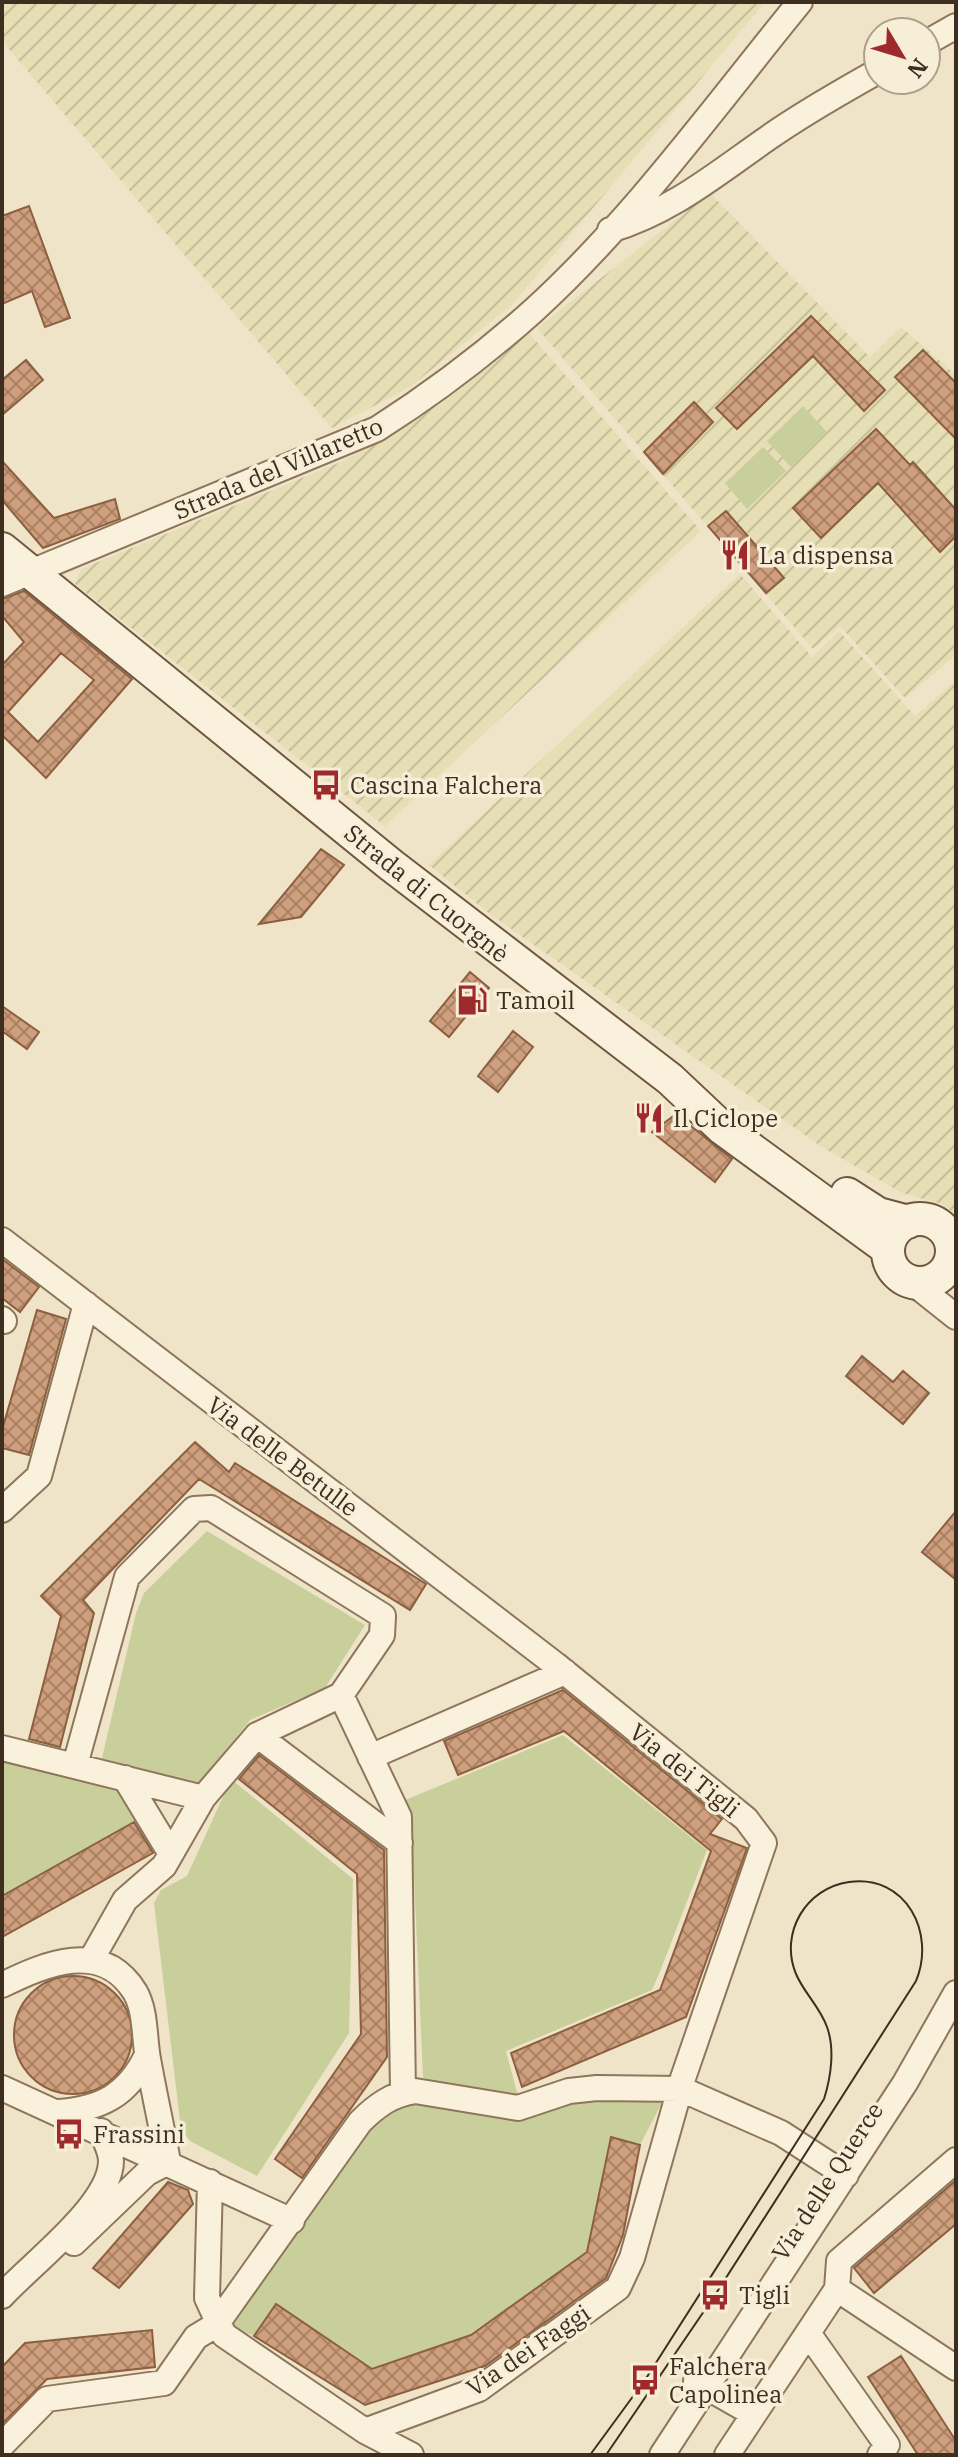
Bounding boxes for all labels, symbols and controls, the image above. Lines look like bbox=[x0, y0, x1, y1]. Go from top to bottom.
north arrow bbox=[862, 16, 942, 96]
text: N bbox=[901, 53, 935, 84]
street label: Strada del Villaretto bbox=[169, 409, 387, 527]
restaurant icon: La dispensa bbox=[718, 538, 752, 572]
place label: La dispensa bbox=[759, 539, 894, 571]
bus stop icon: Cascina Falchera bbox=[309, 768, 343, 802]
place label: Cascina Falchera bbox=[350, 769, 542, 801]
street label: Strada di Cuorgnè bbox=[338, 817, 516, 969]
fuel station icon: Tamoil bbox=[455, 983, 489, 1017]
place label: Tamoil bbox=[496, 984, 575, 1016]
restaurant icon: Il Ciclope bbox=[632, 1101, 666, 1135]
place label: Il Ciclope bbox=[673, 1102, 778, 1134]
street label: Via delle Betulle bbox=[201, 1389, 365, 1523]
street label: Via dei Tigli bbox=[623, 1716, 747, 1824]
street label: Via delle Querce bbox=[764, 2096, 890, 2266]
bus stop icon: Frassini bbox=[52, 2117, 86, 2151]
place label: Frassini bbox=[93, 2118, 185, 2150]
bus stop icon: Tigli bbox=[698, 2278, 732, 2312]
place label: Tigli bbox=[739, 2279, 790, 2311]
street label: Via dei Faggi bbox=[460, 2297, 596, 2403]
place label: Falchera Capolinea bbox=[669, 2350, 782, 2410]
bus stop icon: Falchera Capolinea bbox=[628, 2363, 662, 2397]

